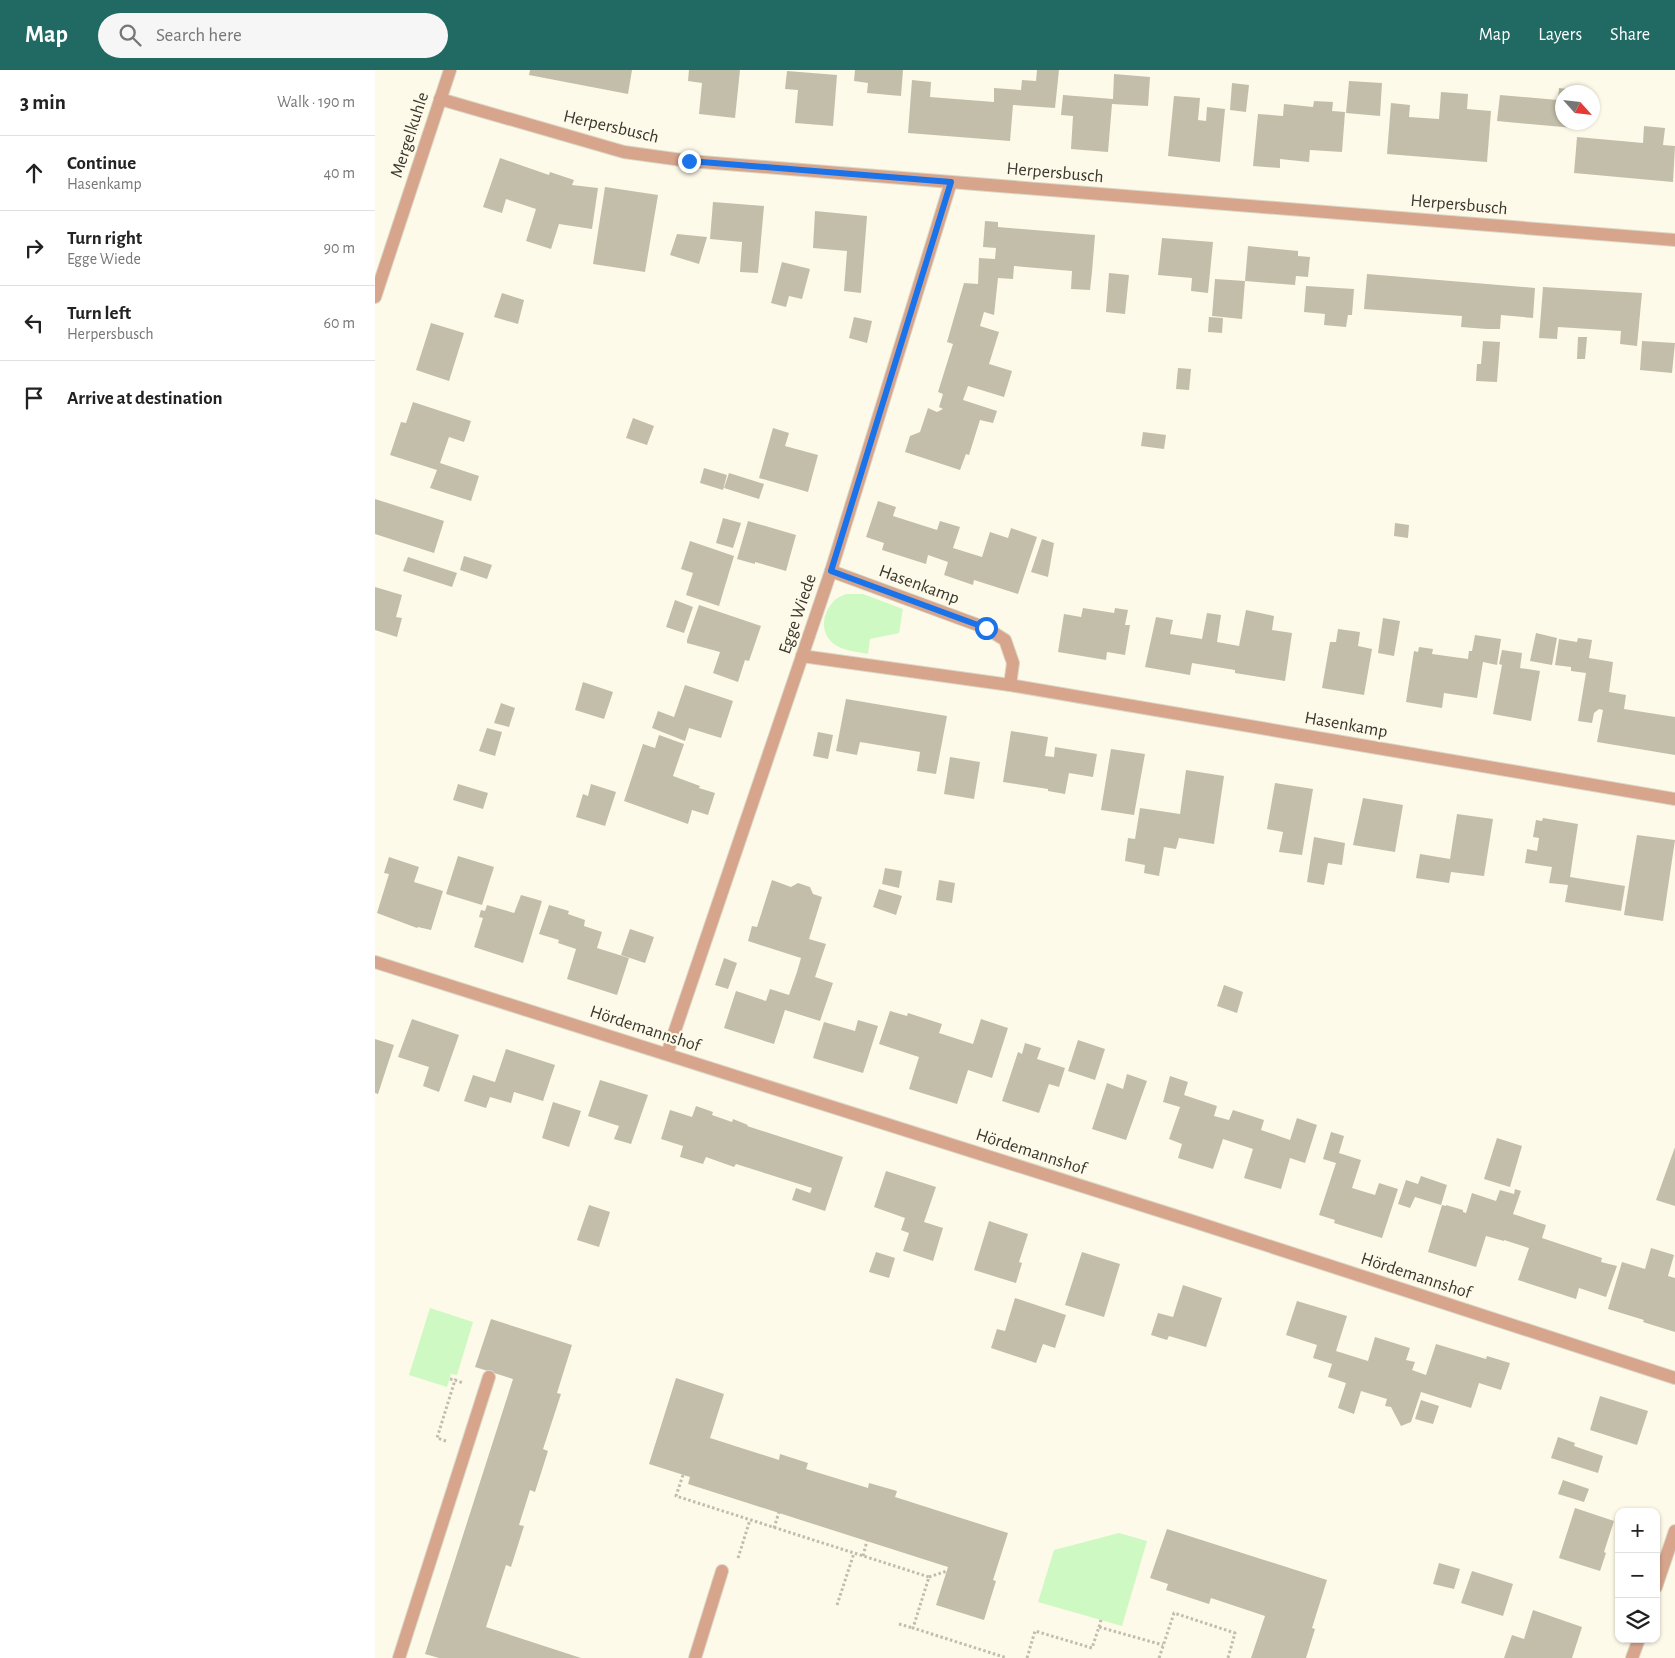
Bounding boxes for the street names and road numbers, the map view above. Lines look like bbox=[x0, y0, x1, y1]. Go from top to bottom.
street label: Mergelkuhle bbox=[388, 90, 432, 180]
street label: Herpersbusch bbox=[562, 107, 660, 147]
street label: Herpersbusch bbox=[1006, 160, 1104, 186]
street label: Herpersbusch bbox=[1410, 192, 1508, 218]
street label: Hasenkamp bbox=[876, 562, 962, 608]
street label: Egge Wiede bbox=[776, 572, 820, 656]
street label: Hasenkamp bbox=[1303, 709, 1389, 741]
street label: Hördemannshof bbox=[588, 1003, 704, 1056]
street label: Hördemannshof bbox=[974, 1126, 1090, 1179]
street label: Hördemannshof bbox=[1359, 1250, 1475, 1303]

